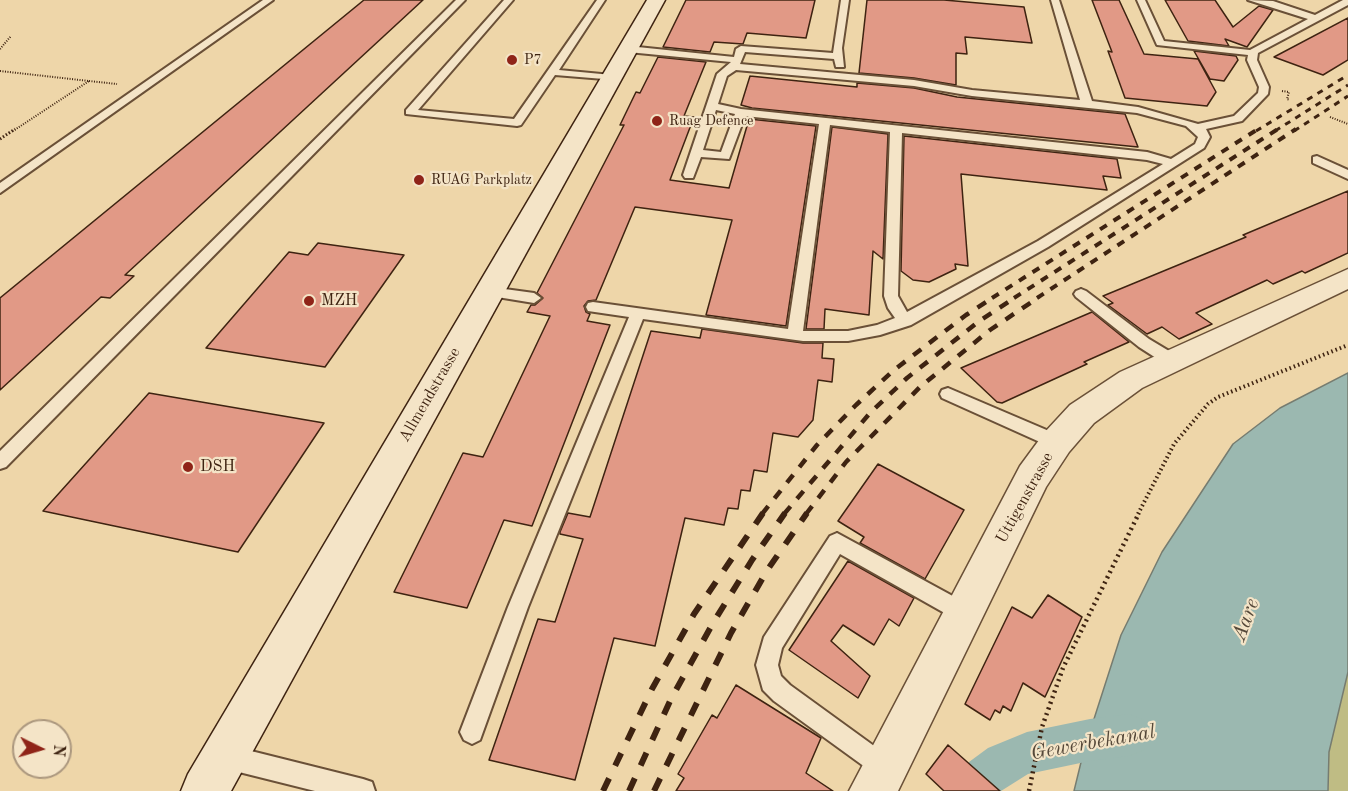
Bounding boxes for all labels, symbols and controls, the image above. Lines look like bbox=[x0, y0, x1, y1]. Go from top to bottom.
place label: P7 bbox=[524, 52, 542, 68]
marker: P7 bbox=[505, 53, 519, 67]
place label: Ruag Defence bbox=[669, 113, 753, 129]
marker: Ruag Defence bbox=[650, 114, 664, 128]
place label: RUAG Parkplatz bbox=[431, 172, 532, 188]
marker: RUAG Parkplatz bbox=[412, 173, 426, 187]
place label: MZH bbox=[321, 291, 357, 311]
marker: MZH bbox=[302, 294, 316, 308]
street label: Allmendstrasse bbox=[395, 344, 465, 446]
street label: Uttigenstrasse bbox=[992, 449, 1058, 547]
place label: DSH bbox=[200, 457, 235, 477]
marker: DSH bbox=[181, 460, 195, 474]
water label: Aare bbox=[1227, 595, 1265, 645]
north arrow bbox=[12, 719, 72, 779]
water label: Gewerbekanal bbox=[1029, 720, 1157, 766]
text: N bbox=[49, 744, 66, 757]

